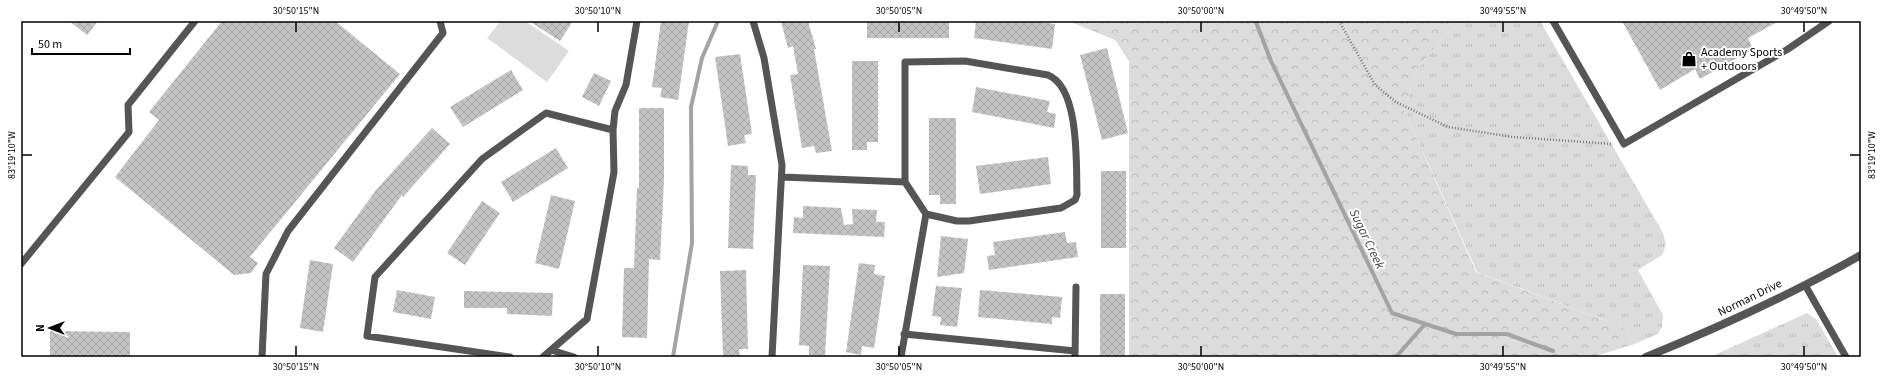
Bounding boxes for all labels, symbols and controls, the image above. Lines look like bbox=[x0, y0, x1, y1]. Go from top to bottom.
text: 30°50'15"N bbox=[273, 4, 319, 18]
text: 30°50'10"N bbox=[575, 4, 621, 18]
text: 30°50'05"N bbox=[876, 4, 922, 18]
text: 30°50'00"N bbox=[1178, 4, 1224, 18]
text: 30°49'55"N bbox=[1480, 4, 1526, 18]
text: 30°49'50"N bbox=[1781, 4, 1827, 18]
scale bar bbox=[32, 30, 130, 56]
text: 50 m bbox=[38, 36, 62, 53]
place label: Academy Sports + Outdoors bbox=[1701, 44, 1782, 75]
shop icon: Academy Sports + Outdoors bbox=[1680, 50, 1698, 68]
text: 83°19'10"W bbox=[5, 131, 19, 179]
text: 83°19'10"W bbox=[1865, 131, 1879, 179]
water label: Sugar Creek bbox=[1345, 206, 1390, 273]
street label: Norman Drive bbox=[1715, 275, 1785, 321]
north arrow bbox=[30, 308, 70, 348]
text: N bbox=[33, 324, 48, 332]
text: 30°50'15"N bbox=[273, 360, 319, 374]
text: 30°50'10"N bbox=[575, 360, 621, 374]
text: 30°50'05"N bbox=[876, 360, 922, 374]
text: 30°50'00"N bbox=[1178, 360, 1224, 374]
text: 30°49'55"N bbox=[1480, 360, 1526, 374]
text: 30°49'50"N bbox=[1781, 360, 1827, 374]

